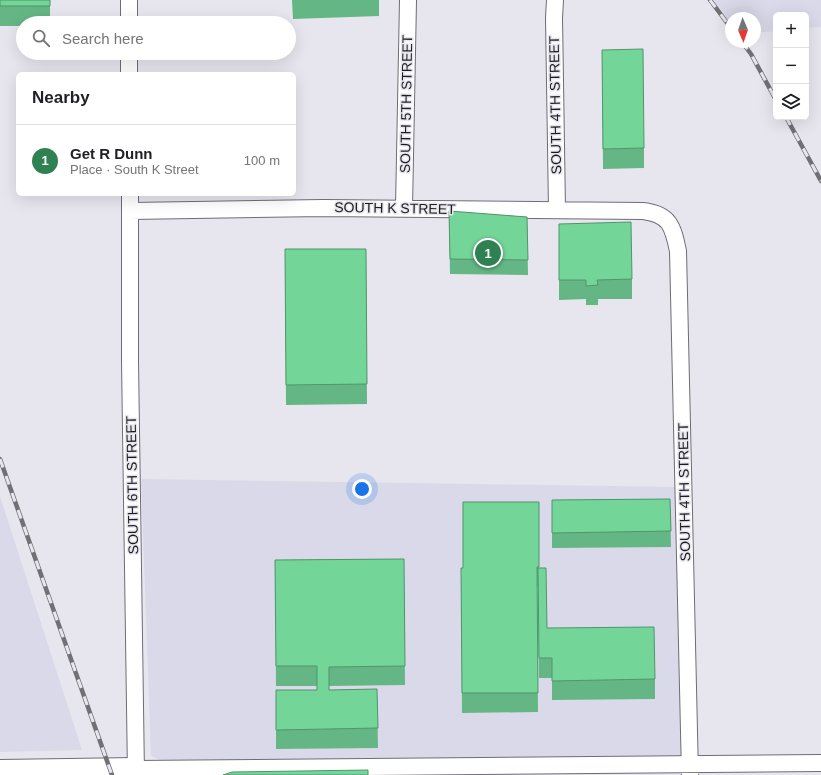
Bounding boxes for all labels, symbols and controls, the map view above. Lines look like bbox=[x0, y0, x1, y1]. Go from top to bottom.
north arrow bbox=[725, 12, 761, 48]
map controls bbox=[773, 12, 809, 120]
button: + bbox=[773, 12, 809, 48]
search box bbox=[16, 16, 296, 60]
icon: search bbox=[30, 27, 52, 49]
text: Search here bbox=[62, 30, 144, 47]
street label: SOUTH 5TH STREET bbox=[397, 34, 415, 173]
street label: SOUTH 4TH STREET bbox=[546, 35, 564, 174]
button: − bbox=[773, 48, 809, 84]
button: layers bbox=[773, 84, 809, 120]
text: Nearby bbox=[32, 88, 90, 107]
text: Get R Dunn bbox=[70, 145, 153, 162]
text: 1 bbox=[41, 153, 49, 168]
text: 100 m bbox=[244, 153, 280, 168]
text: Place · South K Street bbox=[70, 162, 199, 177]
street label: SOUTH K STREET bbox=[334, 199, 456, 217]
pin: 1 bbox=[475, 238, 501, 268]
street label: SOUTH 6TH STREET bbox=[123, 415, 141, 554]
street label: SOUTH 4TH STREET bbox=[675, 422, 693, 561]
your location bbox=[352, 479, 372, 499]

